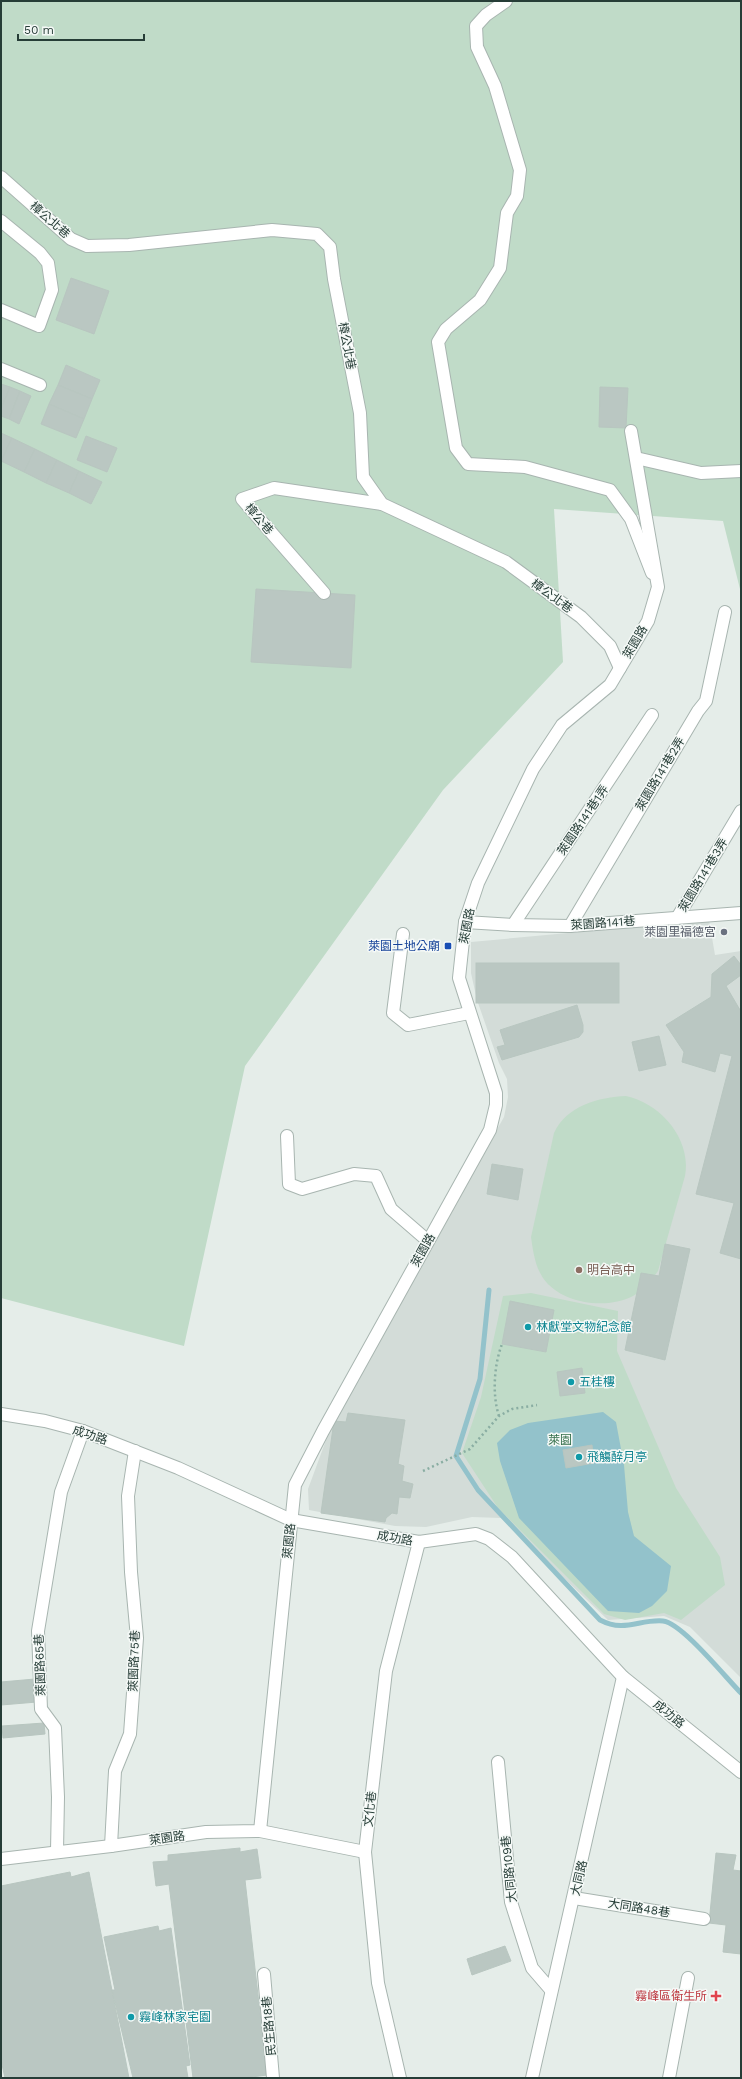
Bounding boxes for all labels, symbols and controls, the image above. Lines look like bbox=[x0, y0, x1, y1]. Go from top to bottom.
scale bar bbox=[18, 16, 144, 42]
text: 50 m bbox=[24, 23, 54, 37]
street label: 樟公北巷 bbox=[27, 199, 73, 241]
street label: 樟公北巷 bbox=[336, 321, 358, 371]
street label: 樟公巷 bbox=[242, 501, 276, 537]
street label: 樟公北巷 bbox=[528, 576, 576, 616]
street label: 萊園路 bbox=[620, 623, 650, 661]
street label: 萊園路141巷2弄 bbox=[632, 735, 688, 813]
street label: 萊園路141巷1弄 bbox=[554, 782, 612, 858]
street label: 萊園路141巷3弄 bbox=[675, 836, 731, 914]
street label: 萊園路 bbox=[457, 907, 477, 945]
street label: 萊園路141巷 bbox=[570, 914, 636, 932]
place label: 萊園里福德宮 bbox=[644, 925, 716, 939]
marker: 萊園里福德宮 bbox=[719, 927, 729, 937]
place label: 萊園土地公廟 bbox=[368, 939, 440, 953]
marker: 萊園土地公廟 bbox=[443, 941, 453, 951]
street label: 萊園路 bbox=[408, 1231, 438, 1269]
place label: 明台高中 bbox=[587, 1263, 635, 1277]
marker: 明台高中 bbox=[574, 1265, 584, 1275]
place label: 林獻堂文物紀念館 bbox=[536, 1320, 632, 1334]
marker: 林獻堂文物紀念館 bbox=[523, 1322, 533, 1332]
place label: 五桂樓 bbox=[579, 1375, 615, 1389]
marker: 五桂樓 bbox=[566, 1377, 576, 1387]
street label: 成功路 bbox=[71, 1423, 109, 1447]
park label: 萊園 bbox=[548, 1433, 572, 1447]
place label: 飛觴醉月亭 bbox=[587, 1450, 647, 1464]
marker: 飛觴醉月亭 bbox=[574, 1452, 584, 1462]
street label: 萊園路 bbox=[280, 1522, 298, 1560]
street label: 成功路 bbox=[376, 1528, 414, 1548]
street label: 萊園路75巷 bbox=[126, 1630, 142, 1692]
street label: 萊園路65巷 bbox=[32, 1634, 48, 1696]
street label: 成功路 bbox=[651, 1697, 687, 1731]
street label: 文化巷 bbox=[361, 1790, 379, 1828]
street label: 萊園路 bbox=[148, 1829, 186, 1847]
street label: 大同路109巷 bbox=[499, 1835, 519, 1903]
street label: 大同路 bbox=[568, 1859, 590, 1897]
street label: 大同路48巷 bbox=[607, 1896, 671, 1920]
place label: 霧峰區衛生所 bbox=[635, 1989, 707, 2003]
marker: 霧峰區衛生所 bbox=[710, 1990, 722, 2002]
street label: 民生路18巷 bbox=[259, 1995, 279, 2057]
place label: 霧峰林家宅園 bbox=[139, 2010, 211, 2024]
marker: 霧峰林家宅園 bbox=[126, 2012, 136, 2022]

